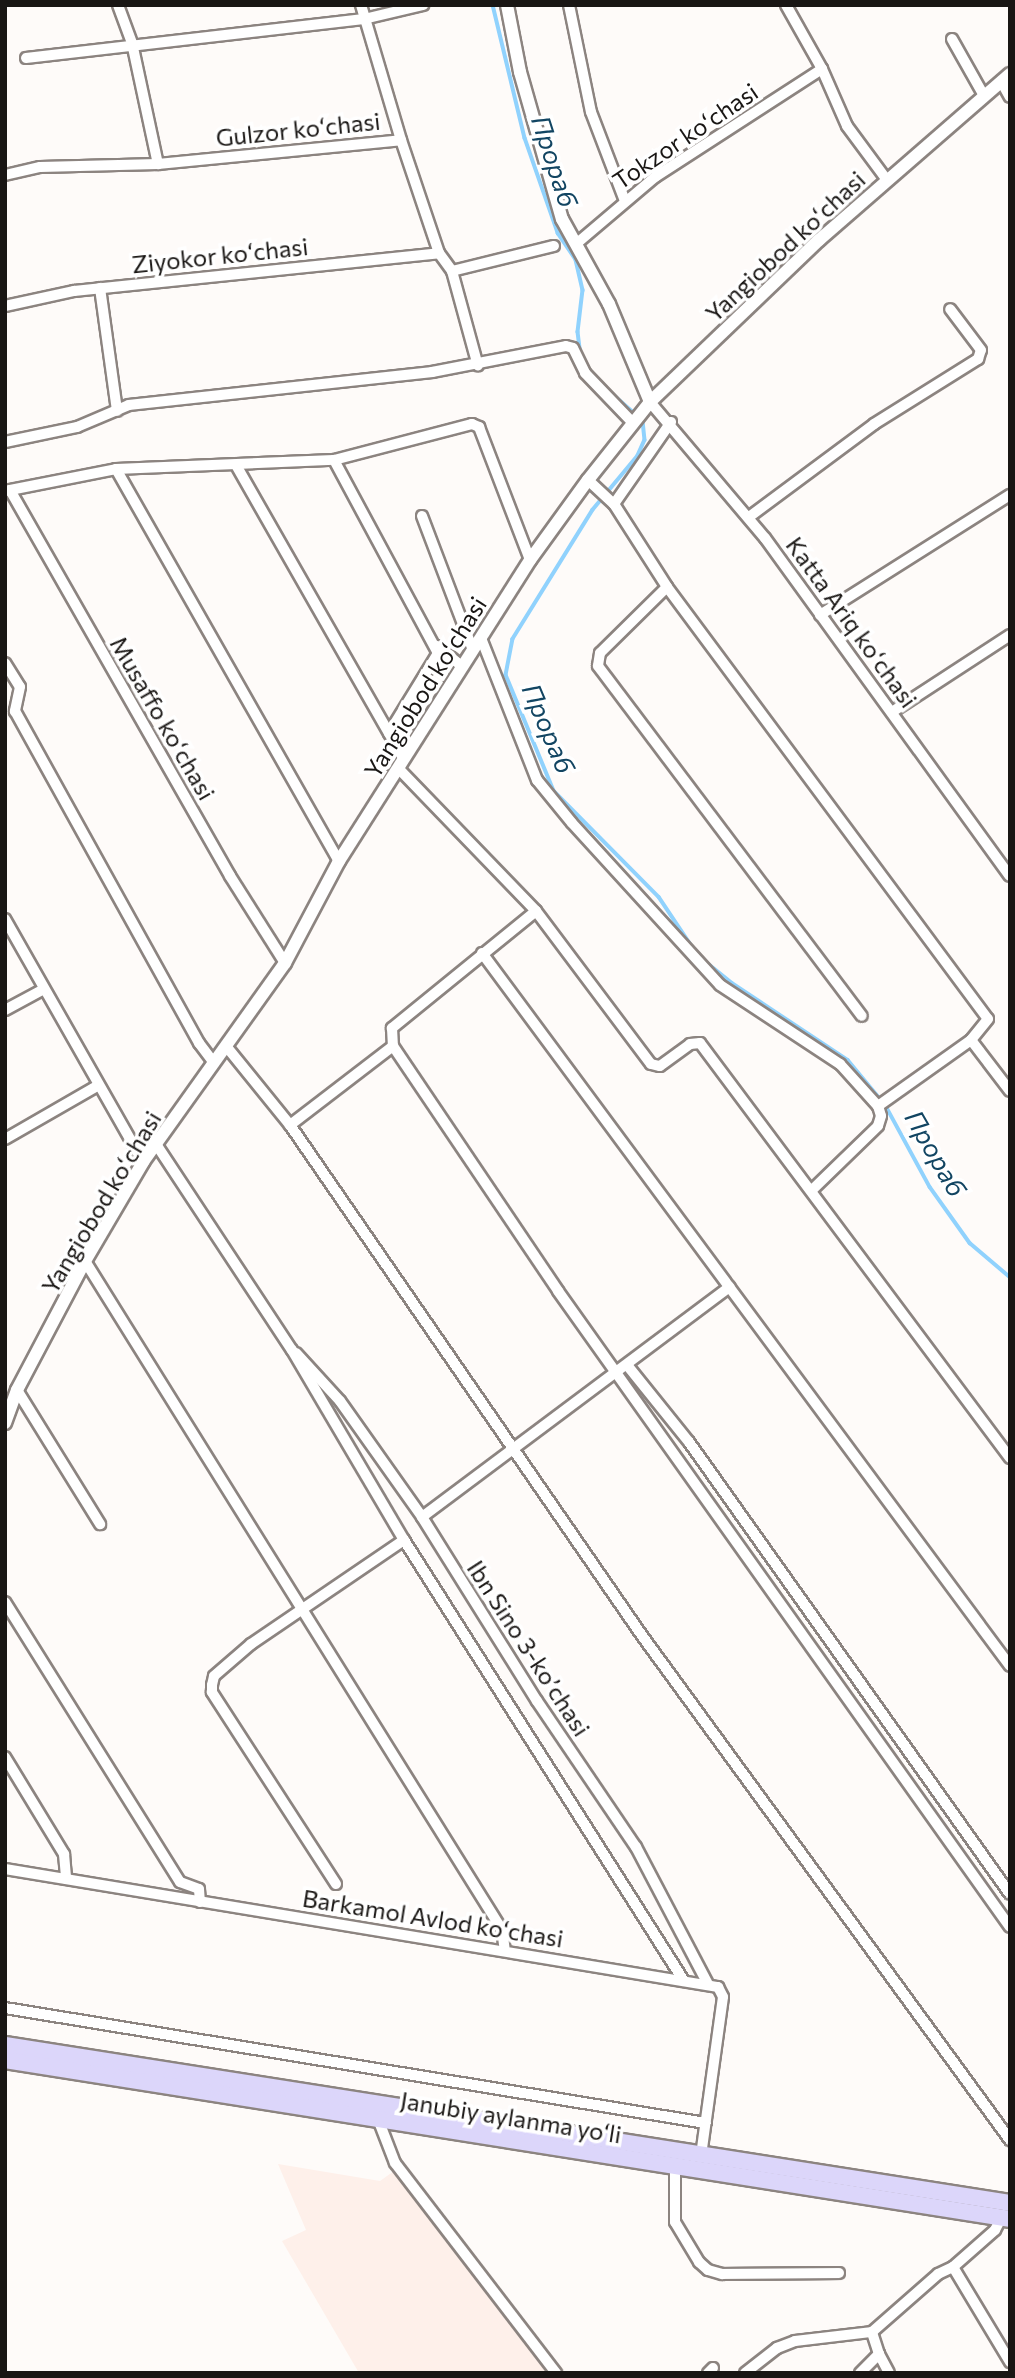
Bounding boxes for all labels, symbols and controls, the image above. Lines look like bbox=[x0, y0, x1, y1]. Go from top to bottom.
street label: Tokzor koʻchasi bbox=[607, 77, 763, 195]
street label: Gulzor koʻchasi bbox=[214, 106, 382, 152]
water label: Прораб bbox=[526, 111, 584, 211]
street label: Yangiobod koʻchasi bbox=[699, 165, 871, 327]
street label: Ziyokor koʻchasi bbox=[130, 231, 310, 279]
street label: Katta Ariq koʻchasi bbox=[780, 531, 924, 713]
street label: Yangiobod koʻchasi bbox=[358, 591, 492, 783]
street label: Musaffo koʻchasi bbox=[104, 631, 222, 805]
water label: Прораб bbox=[516, 678, 582, 778]
water label: Прораб bbox=[899, 1104, 973, 1202]
street label: Yangiobod koʻchasi bbox=[35, 1106, 167, 1298]
street label: Ibn Sino 3-koʼchasi bbox=[461, 1555, 597, 1741]
street label: Barkamol Avlod koʻchasi bbox=[301, 1883, 565, 1953]
street label: Janubiy aylanma yoʻli bbox=[398, 2085, 624, 2149]

